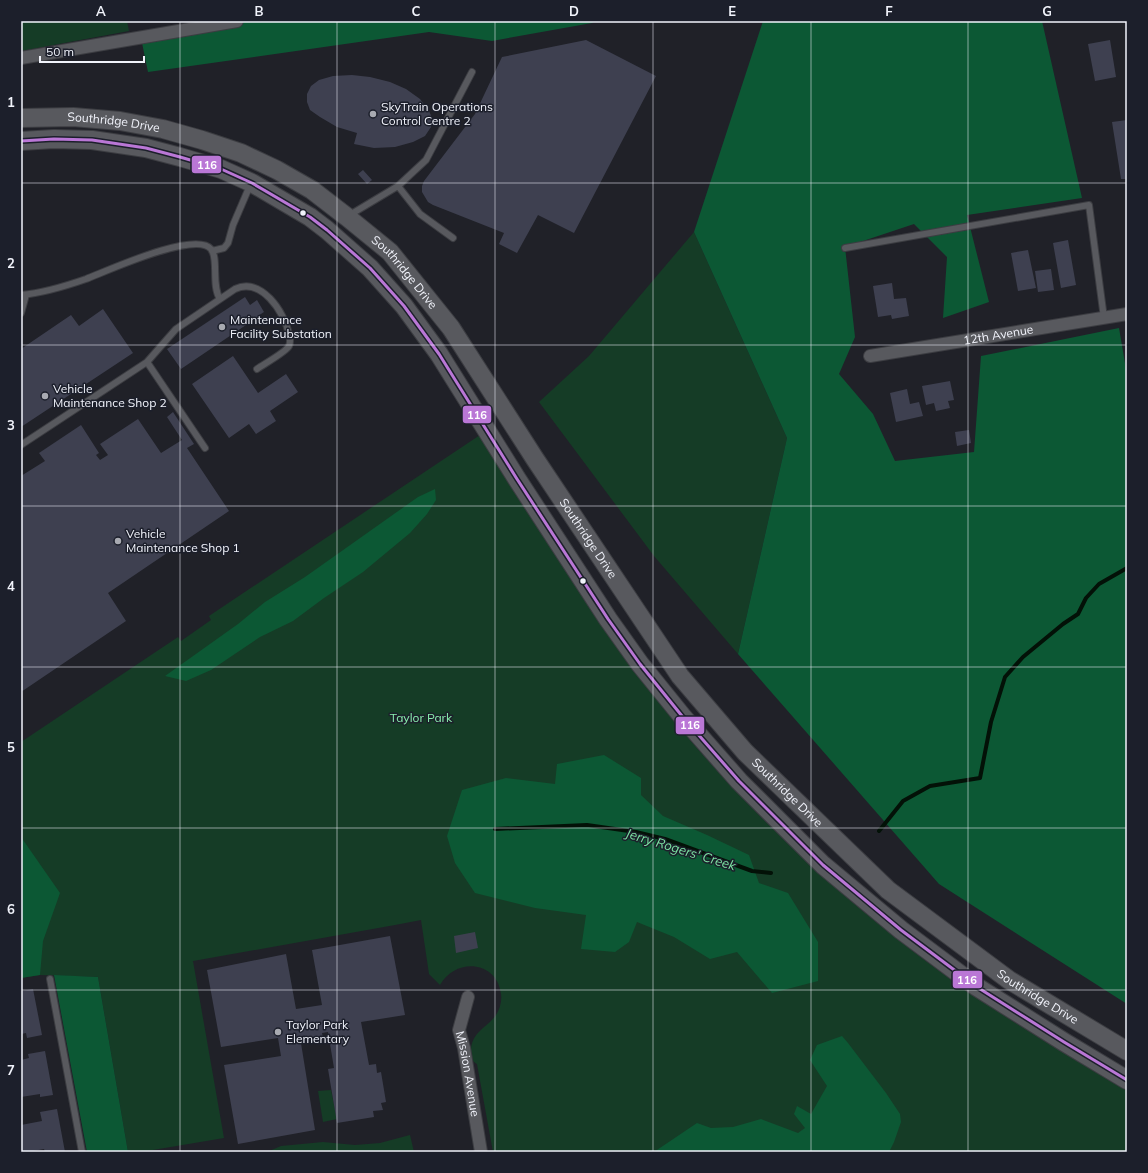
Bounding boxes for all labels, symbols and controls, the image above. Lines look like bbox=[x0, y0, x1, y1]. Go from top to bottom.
text: A bbox=[96, 3, 106, 19]
text: B bbox=[255, 3, 264, 19]
text: C bbox=[412, 3, 421, 19]
text: D bbox=[569, 3, 579, 19]
text: E bbox=[728, 3, 736, 19]
text: F bbox=[885, 3, 893, 19]
text: G bbox=[1042, 3, 1052, 19]
scale bar bbox=[40, 38, 144, 64]
text: 50 m bbox=[46, 44, 74, 59]
text: 1 bbox=[7, 94, 15, 110]
place label: SkyTrain Operations Control Centre 2 bbox=[381, 99, 493, 128]
street label: Southridge Drive bbox=[67, 109, 161, 135]
marker: SkyTrain Operations Control Centre 2 bbox=[368, 109, 378, 119]
line badge: 116 bbox=[191, 155, 222, 174]
text: 116 bbox=[197, 158, 217, 172]
unlabelled marker bbox=[298, 208, 308, 218]
street label: Southridge Drive bbox=[369, 232, 441, 312]
text: 2 bbox=[7, 255, 15, 271]
place label: Maintenance Facility Substation bbox=[230, 312, 332, 341]
street label: 12th Avenue bbox=[962, 321, 1034, 348]
marker: Maintenance Facility Substation bbox=[217, 322, 227, 332]
place label: Vehicle Maintenance Shop 2 bbox=[53, 381, 167, 410]
marker: Vehicle Maintenance Shop 2 bbox=[40, 391, 50, 401]
line badge: 116 bbox=[462, 405, 492, 424]
text: 116 bbox=[467, 408, 487, 422]
text: 3 bbox=[7, 417, 15, 433]
street label: Southridge Drive bbox=[556, 495, 621, 581]
place label: Vehicle Maintenance Shop 1 bbox=[126, 526, 240, 555]
marker: Vehicle Maintenance Shop 1 bbox=[113, 536, 123, 546]
unlabelled marker bbox=[578, 576, 588, 586]
text: 4 bbox=[7, 578, 15, 594]
park label: Taylor Park bbox=[390, 710, 453, 725]
line badge: 116 bbox=[675, 716, 705, 735]
text: 116 bbox=[680, 718, 700, 732]
text: 5 bbox=[7, 739, 15, 755]
street label: Southridge Drive bbox=[749, 755, 826, 830]
water label: Jerry Rogers' Creek bbox=[623, 824, 738, 873]
text: 6 bbox=[7, 901, 15, 917]
street label: Southridge Drive bbox=[994, 966, 1081, 1027]
line badge: 116 bbox=[952, 970, 983, 989]
text: 116 bbox=[957, 973, 977, 987]
place label: Taylor Park Elementary bbox=[286, 1017, 350, 1046]
marker: Taylor Park Elementary bbox=[273, 1027, 283, 1037]
street label: Mission Avenue bbox=[453, 1029, 483, 1118]
text: 7 bbox=[7, 1062, 15, 1078]

